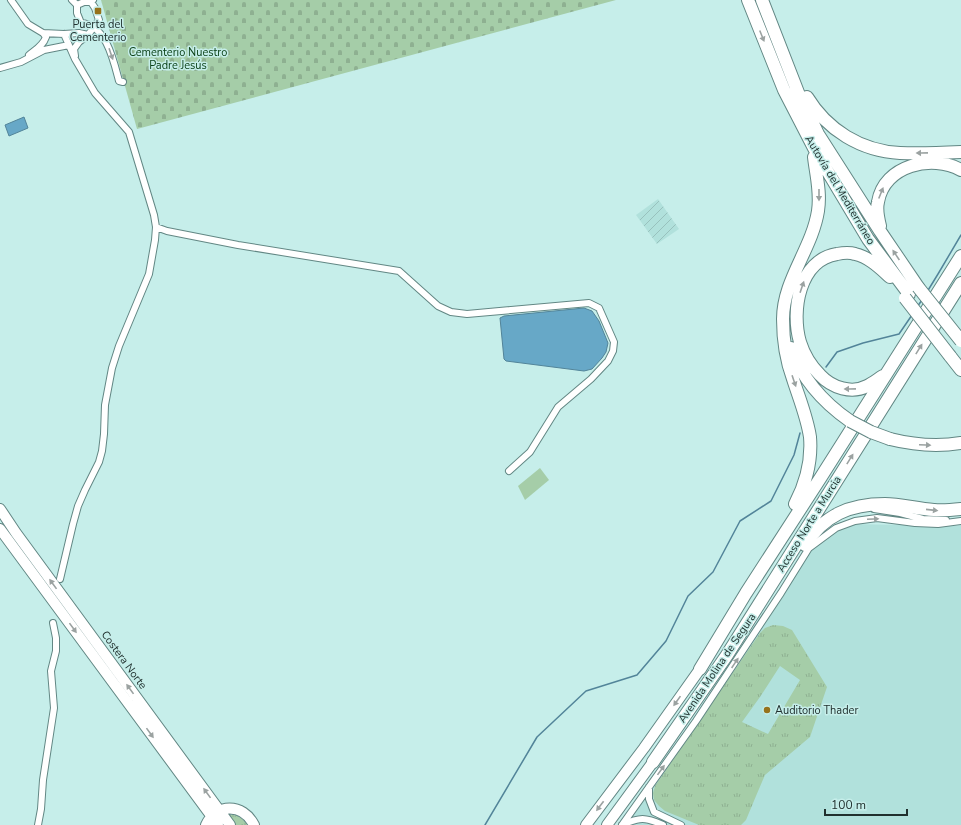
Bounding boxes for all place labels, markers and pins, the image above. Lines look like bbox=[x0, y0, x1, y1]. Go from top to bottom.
marker: Puerta del Cementerio bbox=[93, 6, 103, 16]
place label: Puerta del Cementerio bbox=[70, 17, 126, 45]
place label: Auditorio Thader bbox=[775, 703, 858, 718]
marker: Auditorio Thader bbox=[762, 705, 772, 715]

